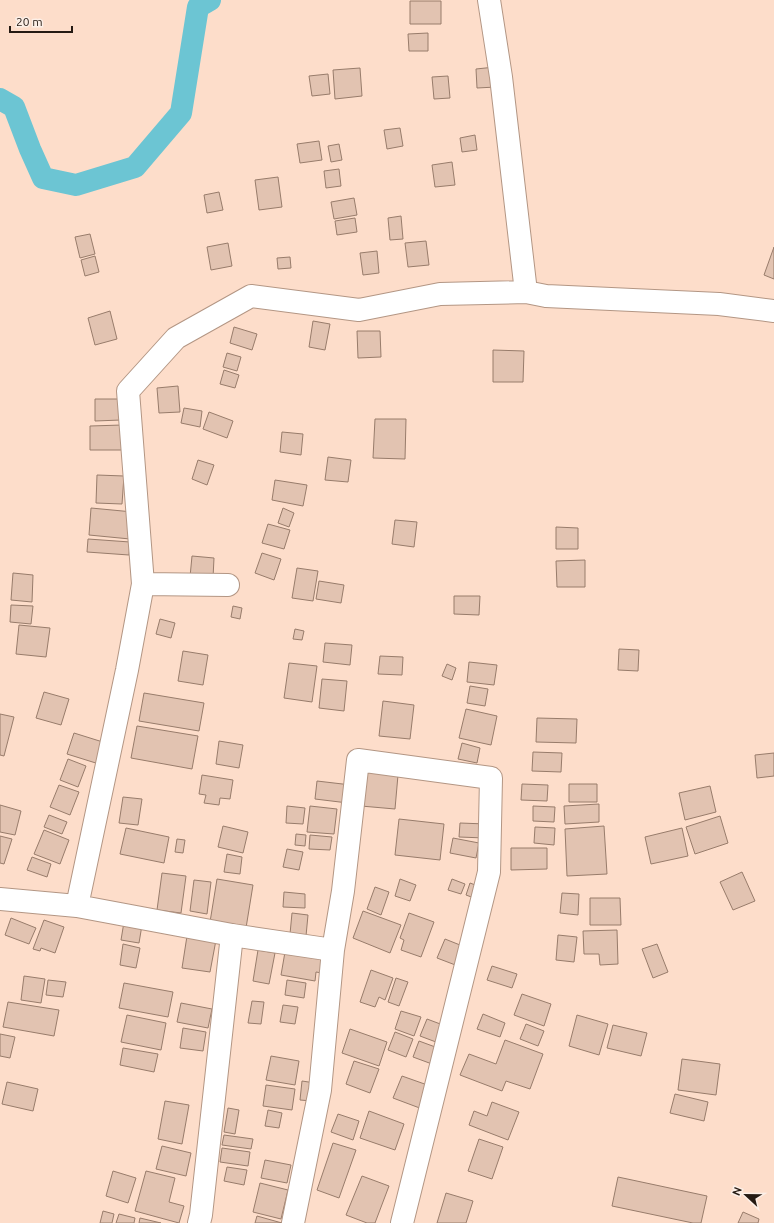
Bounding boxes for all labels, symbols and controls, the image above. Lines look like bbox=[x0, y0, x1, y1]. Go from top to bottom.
scale bar bbox=[10, 8, 72, 34]
text: 20 m bbox=[16, 15, 43, 28]
north arrow bbox=[726, 1175, 766, 1215]
text: N bbox=[730, 1185, 744, 1197]

